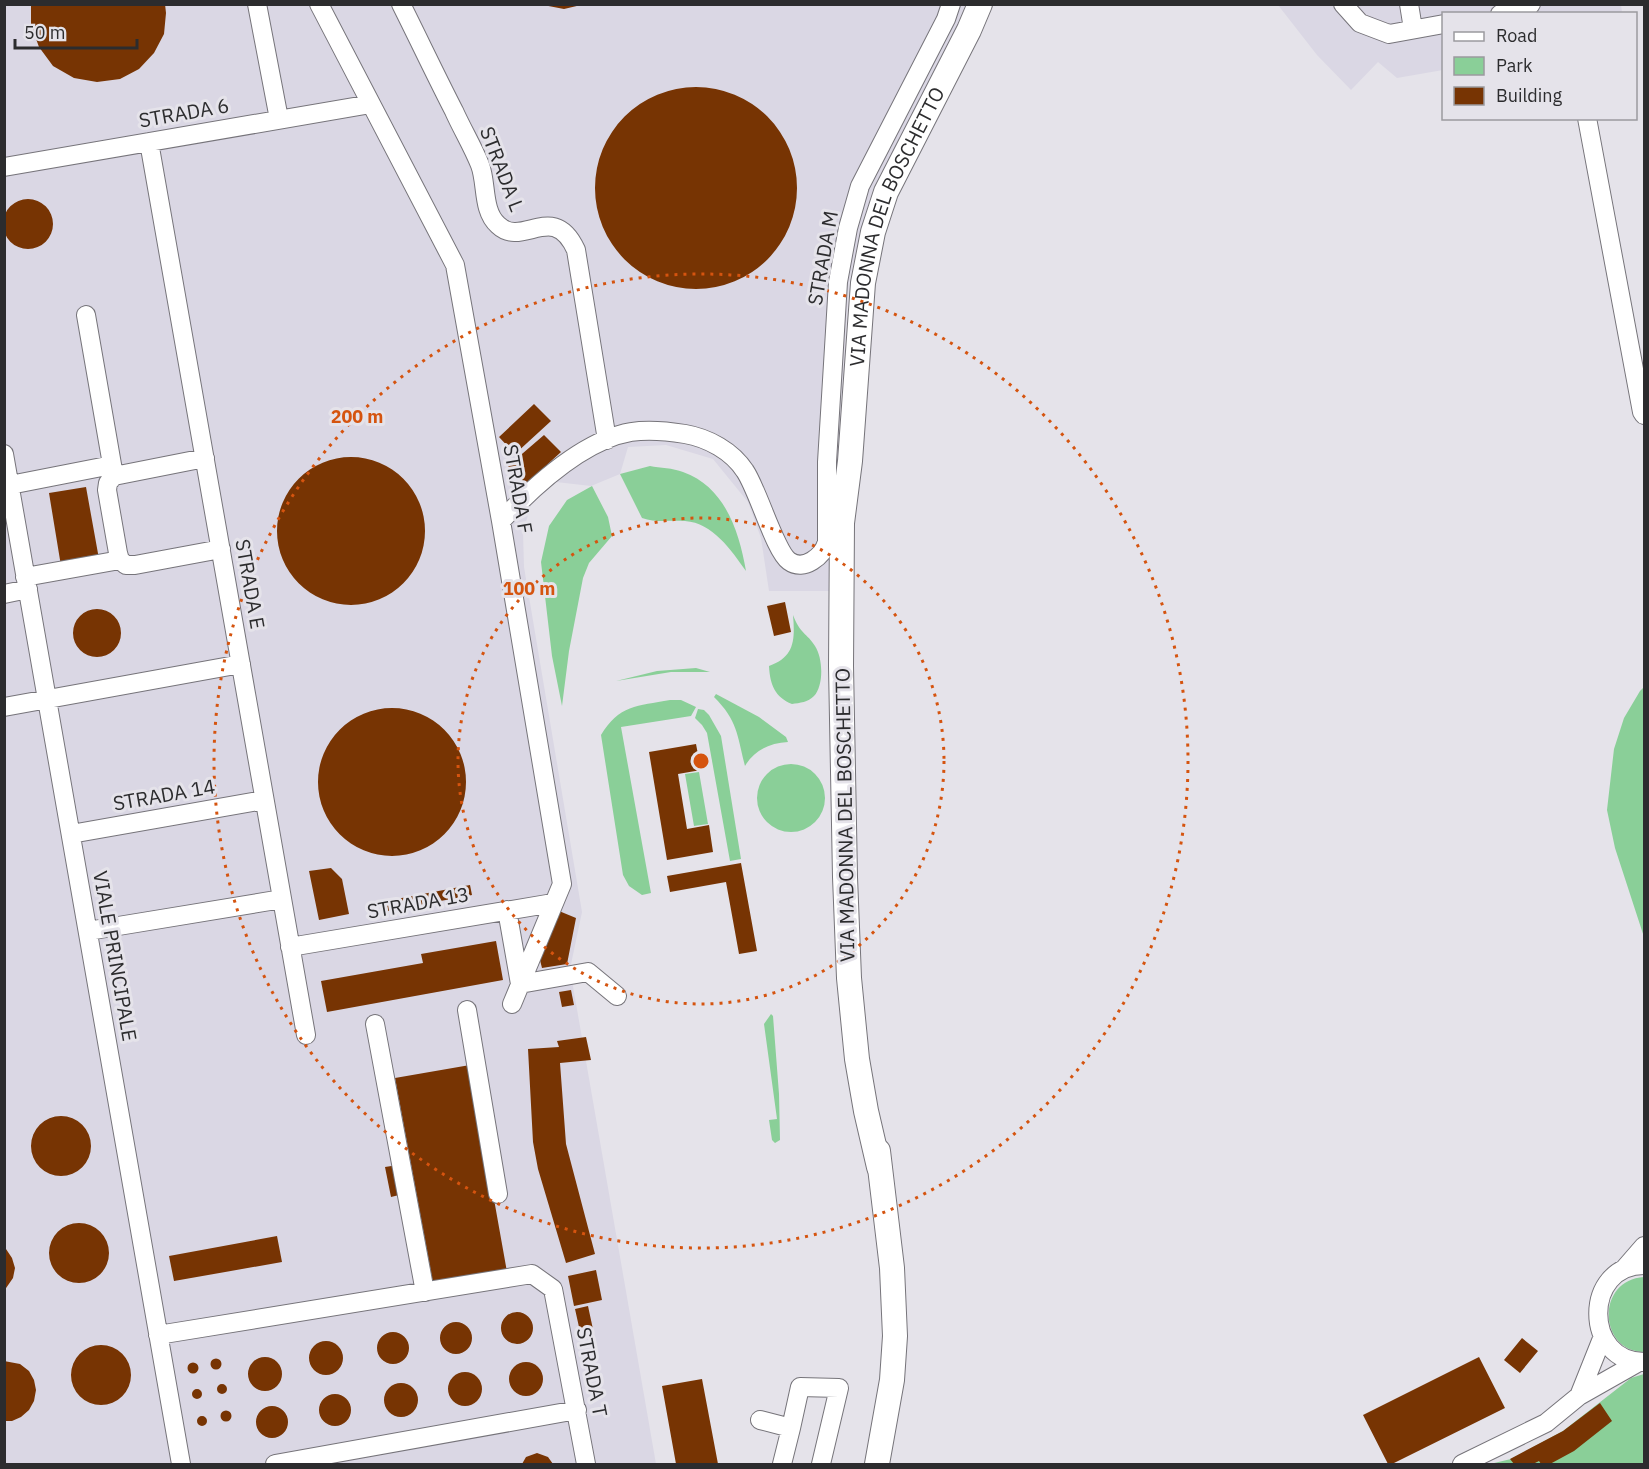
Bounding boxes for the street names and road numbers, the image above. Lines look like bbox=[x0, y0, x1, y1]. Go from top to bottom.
street label: VIA MADONNA DEL BOSCHETTO bbox=[843, 82, 951, 368]
street label: STRADA 6 bbox=[137, 91, 231, 134]
street label: STRADA L bbox=[474, 122, 531, 215]
street label: STRADA M bbox=[801, 209, 844, 307]
street label: STRADA F bbox=[497, 442, 540, 536]
street label: STRADA E bbox=[229, 537, 272, 631]
street label: VIA MADONNA DEL BOSCHETTO bbox=[828, 668, 861, 962]
street label: STRADA 14 bbox=[111, 772, 217, 817]
street label: VIALE PRINCIPALE bbox=[87, 869, 144, 1043]
street label: STRADA 13 bbox=[365, 880, 471, 925]
street label: STRADA T bbox=[571, 1325, 614, 1419]

